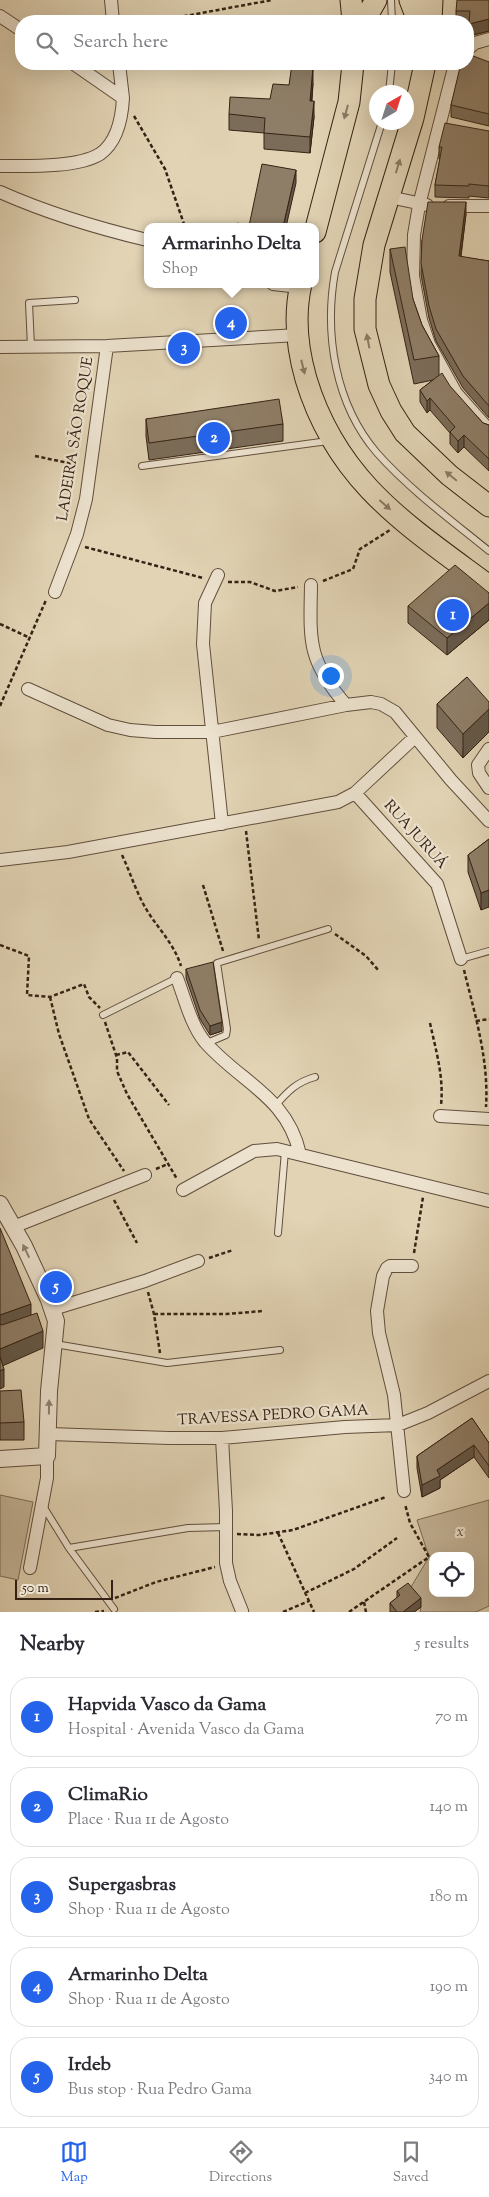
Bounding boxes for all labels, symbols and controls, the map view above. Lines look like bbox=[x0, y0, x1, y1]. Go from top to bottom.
search box bbox=[15, 15, 474, 70]
icon: search bbox=[33, 29, 61, 57]
text: Search here bbox=[73, 29, 168, 56]
north arrow bbox=[369, 85, 414, 130]
one-way arrow bbox=[342, 104, 350, 119]
one-way arrow bbox=[395, 158, 403, 173]
popup bbox=[144, 223, 319, 288]
text: Armarinho Delta bbox=[162, 231, 301, 258]
text: Shop bbox=[162, 258, 198, 281]
pin: 4 bbox=[215, 304, 247, 342]
pin: 3 bbox=[168, 329, 200, 367]
one-way arrow bbox=[363, 333, 371, 349]
street label: LADEIRA SÃO ROQUE bbox=[52, 355, 99, 523]
one-way arrow bbox=[300, 360, 308, 375]
pin: 2 bbox=[198, 419, 230, 457]
one-way arrow bbox=[445, 470, 457, 482]
one-way arrow bbox=[378, 499, 391, 510]
pin: 1 bbox=[437, 596, 469, 634]
your location bbox=[318, 663, 344, 689]
street label: RUA JURUÁ bbox=[378, 795, 453, 874]
one-way arrow bbox=[22, 1244, 30, 1258]
pin: 5 bbox=[40, 1268, 72, 1306]
one-way arrow bbox=[45, 1399, 53, 1415]
street label: TRAVESSA PEDRO GAMA bbox=[177, 1401, 369, 1431]
park label: x bbox=[456, 1522, 464, 1543]
map controls bbox=[429, 1552, 474, 1597]
button: locate bbox=[429, 1552, 474, 1597]
scale bar bbox=[15, 1577, 112, 1600]
text: 50 m bbox=[22, 1579, 49, 1599]
text: Nearby bbox=[20, 1630, 85, 1660]
text: 5 results bbox=[415, 1633, 469, 1656]
text: Hapvida Vasco da Gama bbox=[68, 1692, 266, 1719]
text: 1 bbox=[34, 1706, 40, 1729]
text: 70 m bbox=[435, 1706, 468, 1729]
text: Hospital · Avenida Vasco da Gama bbox=[68, 1719, 304, 1742]
text: ClimaRio bbox=[68, 1782, 148, 1809]
text: 2 bbox=[33, 1796, 41, 1819]
text: 140 m bbox=[430, 1796, 468, 1819]
text: Place · Rua 11 de Agosto bbox=[68, 1809, 229, 1832]
text: Supergasbras bbox=[68, 1872, 176, 1899]
text: 3 bbox=[34, 1886, 40, 1909]
text: 180 m bbox=[429, 1886, 468, 1909]
text: Shop · Rua 11 de Agosto bbox=[68, 1899, 230, 1922]
text: Armarinho Delta bbox=[68, 1962, 208, 1989]
text: 4 bbox=[33, 1976, 41, 1999]
text: 190 m bbox=[430, 1976, 468, 1999]
text: Shop · Rua 11 de Agosto bbox=[68, 1989, 230, 2012]
text: Irdeb bbox=[68, 2052, 111, 2079]
text: 5 bbox=[34, 2066, 40, 2089]
text: 340 m bbox=[429, 2066, 468, 2089]
text: Bus stop · Rua Pedro Gama bbox=[68, 2079, 252, 2102]
tab: Map bbox=[60, 2138, 88, 2188]
tab: Directions bbox=[209, 2138, 272, 2188]
tab: Saved bbox=[393, 2138, 429, 2188]

